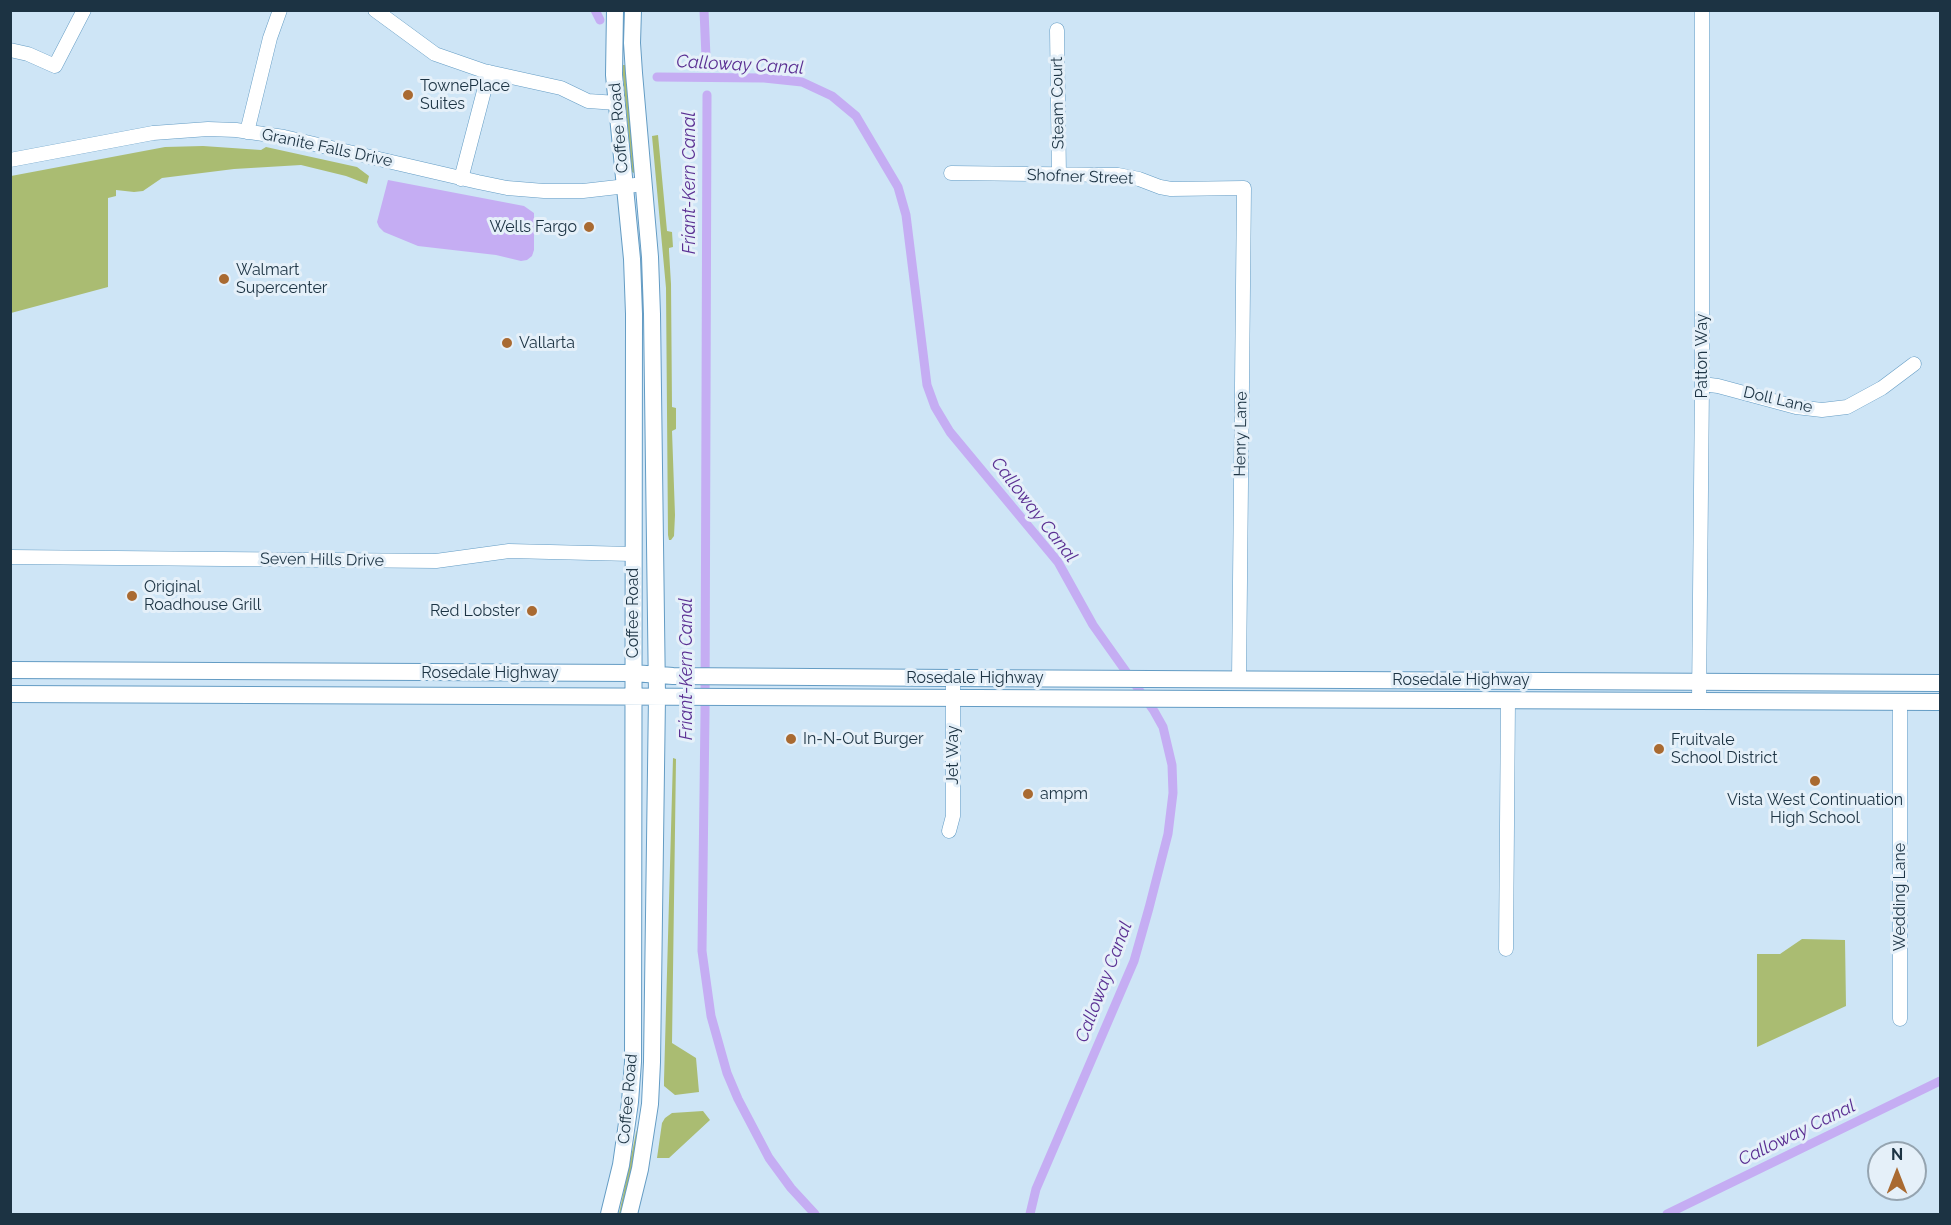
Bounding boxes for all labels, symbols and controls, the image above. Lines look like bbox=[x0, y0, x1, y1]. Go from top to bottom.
water label: Calloway Canal bbox=[676, 51, 804, 79]
street label: Steam Court bbox=[1048, 57, 1068, 149]
place label: TownePlace Suites bbox=[420, 76, 510, 114]
street label: Coffee Road bbox=[605, 82, 633, 174]
marker: TownePlace Suites bbox=[401, 88, 415, 102]
water label: Friant-Kern Canal bbox=[679, 112, 701, 254]
street label: Granite Falls Drive bbox=[260, 125, 394, 171]
street label: Shofner Street bbox=[1026, 166, 1134, 188]
place label: Wells Fargo bbox=[490, 217, 577, 237]
marker: Wells Fargo bbox=[582, 220, 596, 234]
place label: Walmart Supercenter bbox=[236, 260, 327, 298]
marker: Walmart Supercenter bbox=[217, 272, 231, 286]
street label: Patton Way bbox=[1692, 313, 1712, 399]
place label: Vallarta bbox=[519, 333, 575, 353]
marker: Vallarta bbox=[500, 336, 514, 350]
street label: Doll Lane bbox=[1741, 383, 1815, 417]
street label: Henry Lane bbox=[1231, 391, 1251, 477]
water label: Calloway Canal bbox=[986, 453, 1082, 567]
street label: Seven Hills Drive bbox=[260, 549, 384, 571]
street label: Coffee Road bbox=[623, 568, 643, 658]
place label: Original Roadhouse Grill bbox=[144, 577, 261, 615]
marker: Original Roadhouse Grill bbox=[125, 589, 139, 603]
water label: Friant-Kern Canal bbox=[676, 598, 698, 740]
place label: Red Lobster bbox=[430, 601, 520, 621]
marker: Red Lobster bbox=[525, 604, 539, 618]
street label: Rosedale Highway bbox=[421, 663, 559, 683]
street label: Rosedale Highway bbox=[906, 668, 1044, 688]
street label: Rosedale Highway bbox=[1392, 670, 1530, 690]
street label: Jet Way bbox=[943, 725, 963, 785]
place label: In-N-Out Burger bbox=[803, 729, 924, 749]
place label: Fruitvale School District bbox=[1671, 730, 1778, 768]
marker: In-N-Out Burger bbox=[784, 732, 798, 746]
marker: Fruitvale School District bbox=[1652, 742, 1666, 756]
marker: Vista West Continuation High School bbox=[1808, 774, 1822, 788]
place label: ampm bbox=[1040, 784, 1088, 804]
marker: ampm bbox=[1021, 787, 1035, 801]
place label: Vista West Continuation High School bbox=[1727, 790, 1903, 828]
street label: Wedding Lane bbox=[1890, 843, 1910, 951]
water label: Calloway Canal bbox=[1071, 919, 1137, 1045]
street label: Coffee Road bbox=[614, 1053, 642, 1145]
water label: Calloway Canal bbox=[1735, 1095, 1859, 1171]
north arrow bbox=[1867, 1141, 1927, 1201]
text: N bbox=[1891, 1145, 1903, 1164]

